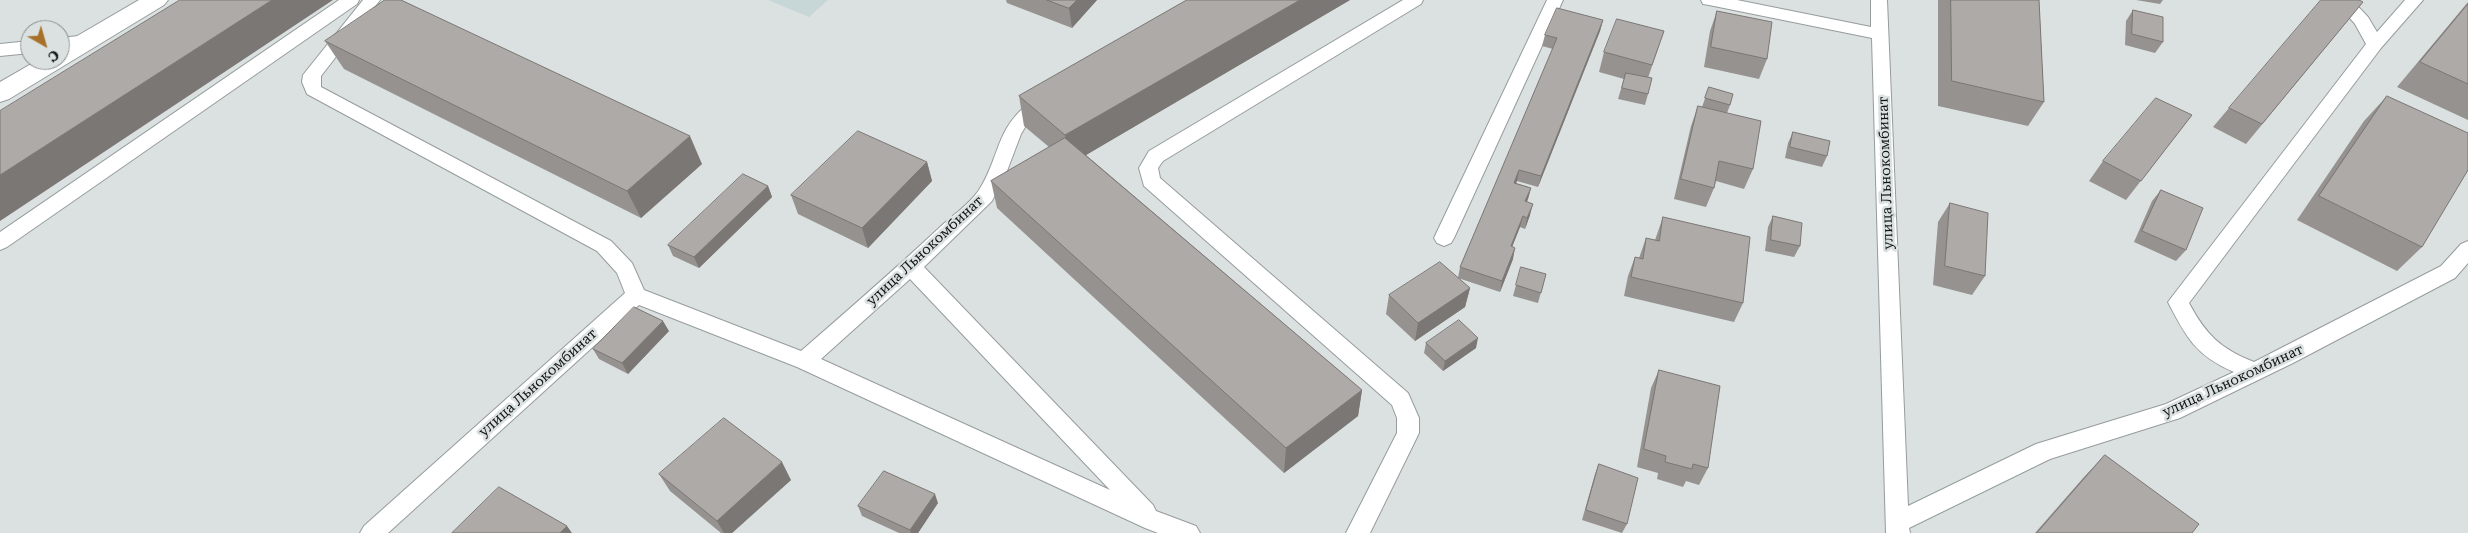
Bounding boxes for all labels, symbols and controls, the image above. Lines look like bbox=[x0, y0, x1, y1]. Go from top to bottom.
north arrow bbox=[20, 20, 70, 70]
text: С bbox=[45, 47, 62, 65]
street label: улица Льнокомбинат bbox=[1875, 96, 1897, 250]
street label: улица Льнокомбинат bbox=[863, 193, 987, 309]
street label: улица Льнокомбинат bbox=[475, 326, 601, 440]
street label: улица Льнокомбинат bbox=[2160, 341, 2306, 421]

